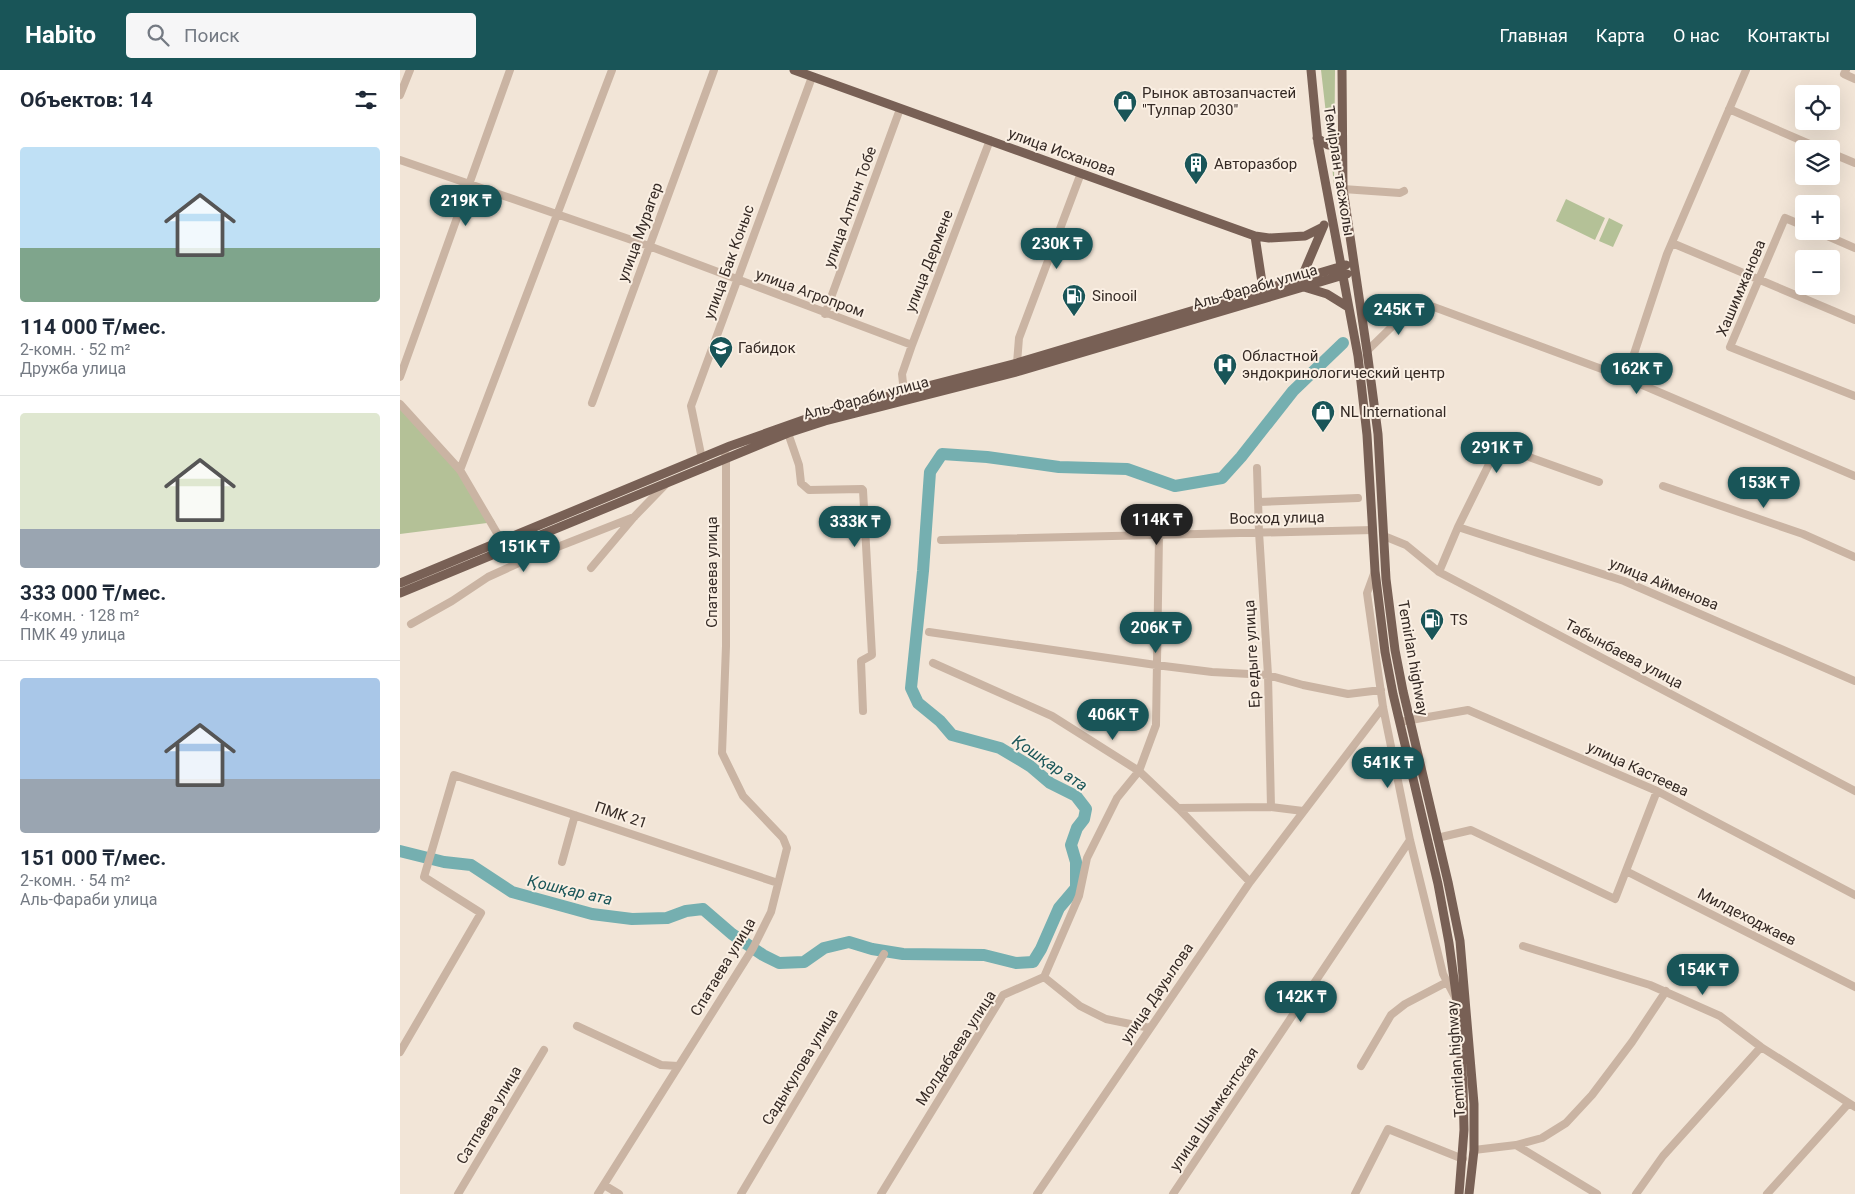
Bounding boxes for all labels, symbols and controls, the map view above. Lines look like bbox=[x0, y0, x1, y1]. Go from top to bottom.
search box bbox=[126, 13, 476, 58]
text: Habito bbox=[25, 21, 96, 49]
icon: search bbox=[144, 21, 172, 49]
text: Поиск bbox=[184, 24, 240, 47]
text: Главная bbox=[1499, 25, 1568, 46]
text: Карта bbox=[1596, 25, 1645, 46]
text: О нас bbox=[1673, 25, 1719, 46]
text: Контакты bbox=[1747, 25, 1830, 46]
place label: Рынок автозапчастей "Тулпар 2030" bbox=[1142, 84, 1296, 119]
map controls bbox=[1795, 85, 1840, 295]
button: locate bbox=[1795, 85, 1840, 130]
icon: filters bbox=[352, 86, 380, 114]
text: Объектов: 14 bbox=[20, 88, 153, 112]
shop icon: Рынок автозапчастей "Тулпар 2030" bbox=[1112, 89, 1138, 123]
street label: Темірлан тасжолы bbox=[1320, 105, 1358, 237]
street label: улица Исханова bbox=[1006, 124, 1118, 180]
button: layers bbox=[1795, 140, 1840, 185]
street label: улица Алтын Тобе bbox=[820, 144, 880, 270]
building icon: Авторазбор bbox=[1183, 151, 1209, 185]
place label: Авторазбор bbox=[1214, 155, 1297, 173]
icon: home bbox=[155, 180, 245, 270]
street label: улица Мурагер bbox=[614, 180, 666, 284]
pin: 219K ₸ bbox=[425, 184, 507, 227]
text: 219K ₸ bbox=[441, 191, 491, 210]
button: + bbox=[1795, 195, 1840, 240]
street label: улица Бак Коныс bbox=[700, 202, 758, 322]
street label: улица Дермене bbox=[901, 207, 957, 315]
pin: 230K ₸ bbox=[1016, 228, 1098, 270]
text: 230K ₸ bbox=[1032, 234, 1082, 253]
street label: Хашимжанова bbox=[1713, 237, 1769, 339]
button: − bbox=[1795, 250, 1840, 295]
street label: Аль-Фараби улица bbox=[1191, 261, 1319, 313]
street label: улица Агропром bbox=[753, 265, 867, 321]
fuel station icon: Sinooil bbox=[1061, 283, 1087, 317]
place label: Sinooil bbox=[1092, 287, 1137, 305]
pin: 245K ₸ bbox=[1358, 294, 1440, 336]
text: 245K ₸ bbox=[1374, 300, 1424, 319]
text: 114 000 ₸/мес. bbox=[20, 315, 166, 339]
school or university icon: Габидок bbox=[708, 335, 734, 369]
place label: Габидок bbox=[738, 339, 796, 357]
text: 2-комн. · 52 m² bbox=[20, 340, 130, 359]
place label: Областной эндокринологический центр bbox=[1242, 347, 1445, 382]
hospital icon: Областной эндокринологический центр bbox=[1212, 352, 1238, 386]
pin: 162K ₸ bbox=[1596, 352, 1678, 395]
text: Дружба улица bbox=[20, 359, 126, 378]
text: 162K ₸ bbox=[1612, 359, 1662, 378]
street label: Аль-Фараби улица bbox=[801, 373, 931, 423]
shop icon: NL International bbox=[1310, 399, 1336, 433]
place label: NL International bbox=[1340, 403, 1446, 421]
pin: 291K ₸ bbox=[1456, 432, 1538, 474]
text: 291K ₸ bbox=[1472, 438, 1522, 457]
icon: home bbox=[155, 445, 245, 535]
pin: 153K ₸ bbox=[1723, 466, 1805, 509]
text: 153K ₸ bbox=[1739, 473, 1789, 492]
pin: 114K ₸ bbox=[1116, 504, 1198, 546]
pin: 333K ₸ bbox=[814, 506, 896, 548]
street label: Восход улица bbox=[1229, 508, 1325, 528]
text: 114K ₸ bbox=[1132, 510, 1182, 529]
text: 333K ₸ bbox=[830, 512, 880, 531]
street label: Спатаева улица bbox=[703, 516, 721, 628]
pin: 151K ₸ bbox=[483, 530, 565, 573]
text: 151K ₸ bbox=[499, 537, 549, 556]
street label: улица Айменова bbox=[1607, 554, 1721, 614]
text: 333 000 ₸/мес. bbox=[20, 581, 166, 605]
street label: Ер едыге улица bbox=[1240, 599, 1264, 709]
street label: Temirlan highway bbox=[1394, 599, 1432, 717]
text: 4-комн. · 128 m² bbox=[20, 606, 139, 625]
fuel station icon: TS bbox=[1419, 607, 1445, 641]
place label: TS bbox=[1450, 611, 1468, 629]
pin: 206K ₸ bbox=[1115, 612, 1197, 654]
street label: Табынбаева улица bbox=[1562, 615, 1686, 693]
text: 206K ₸ bbox=[1131, 618, 1181, 637]
text: ПМК 49 улица bbox=[20, 625, 126, 644]
pin: 406K ₸ bbox=[1072, 698, 1154, 741]
text: 406K ₸ bbox=[1088, 705, 1138, 724]
icon: home bbox=[155, 710, 245, 800]
water label: Қошқар ата bbox=[1009, 731, 1091, 795]
street label: улица Кастеева bbox=[1584, 738, 1692, 800]
pin: 541K ₸ bbox=[1347, 746, 1429, 789]
text: 541K ₸ bbox=[1363, 753, 1413, 772]
street label: ПМК 21 bbox=[593, 798, 649, 832]
text: 151 000 ₸/мес. bbox=[20, 846, 166, 870]
text: 2-комн. · 54 m² bbox=[20, 871, 130, 890]
water label: Қошқар ата bbox=[526, 871, 614, 909]
street label: Милдеходжаев bbox=[1695, 884, 1799, 950]
text: Аль-Фараби улица bbox=[20, 890, 158, 909]
street label: Спатаева улица bbox=[687, 915, 759, 1019]
street label: улица Дауылова bbox=[1117, 939, 1197, 1047]
pin: 154K ₸ bbox=[1662, 954, 1744, 996]
text: 154K ₸ bbox=[1678, 960, 1728, 979]
pin: 142K ₸ bbox=[1260, 980, 1342, 1023]
street label: Молдабаева улица bbox=[912, 987, 1000, 1109]
text: 142K ₸ bbox=[1276, 987, 1326, 1006]
street label: Temirlan highway bbox=[1443, 1000, 1469, 1118]
street label: Садыкулова улица bbox=[758, 1006, 842, 1128]
street label: улица Шымкентская bbox=[1166, 1044, 1262, 1174]
street label: Сатпаева улица bbox=[453, 1063, 525, 1167]

